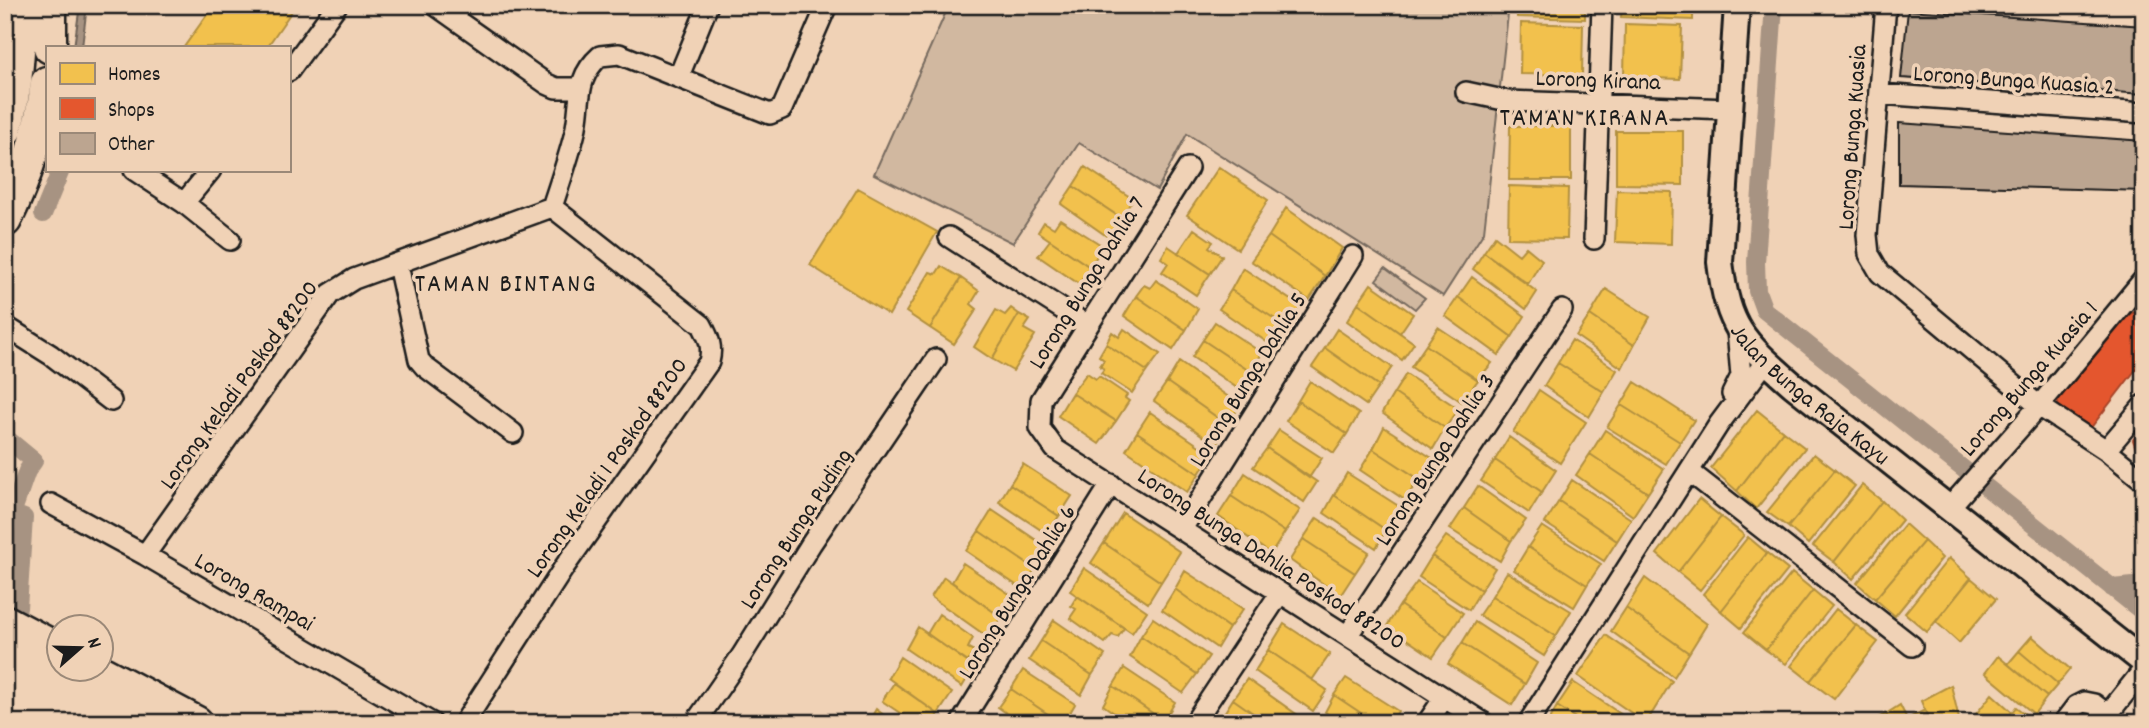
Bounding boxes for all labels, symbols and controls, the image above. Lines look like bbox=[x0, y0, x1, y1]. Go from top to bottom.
street label: Lorong Bunga Kuasia bbox=[1831, 43, 1877, 231]
legend bbox=[46, 46, 290, 172]
street label: Lorong Bunga Kuasia 2 bbox=[1912, 58, 2116, 106]
text: Homes bbox=[108, 61, 161, 91]
street label: Lorong Kirana bbox=[1535, 63, 1662, 101]
text: Shops bbox=[108, 97, 155, 127]
district label: TAMAN KIRANA bbox=[1500, 101, 1670, 138]
text: Other bbox=[108, 131, 155, 161]
street label: Lorong Bunga Dahlia 7 bbox=[1022, 191, 1155, 377]
district label: TAMAN BINTANG bbox=[415, 267, 597, 304]
street label: Lorong Keladi Poskod 88200 bbox=[153, 274, 328, 498]
street label: Lorong Bunga Dahlia 5 bbox=[1182, 287, 1317, 474]
street label: Lorong Bunga Kuasia 1 bbox=[1953, 295, 2108, 465]
street label: Jalan Bunga Raja Kayu bbox=[1720, 319, 1896, 475]
street label: Lorong Keladi 1 Poskod 88200 bbox=[519, 351, 698, 586]
street label: Lorong Bunga Dahlia 3 bbox=[1368, 368, 1505, 554]
street label: Lorong Bunga Puding bbox=[733, 442, 862, 617]
street label: Lorong Bunga Dahlia Poskod 88200 bbox=[1130, 461, 1411, 660]
street label: Lorong Bunga Dahlia 6 bbox=[951, 499, 1086, 687]
street label: Lorong Rampai bbox=[187, 546, 320, 642]
north arrow bbox=[46, 612, 116, 682]
text: N bbox=[78, 634, 107, 652]

